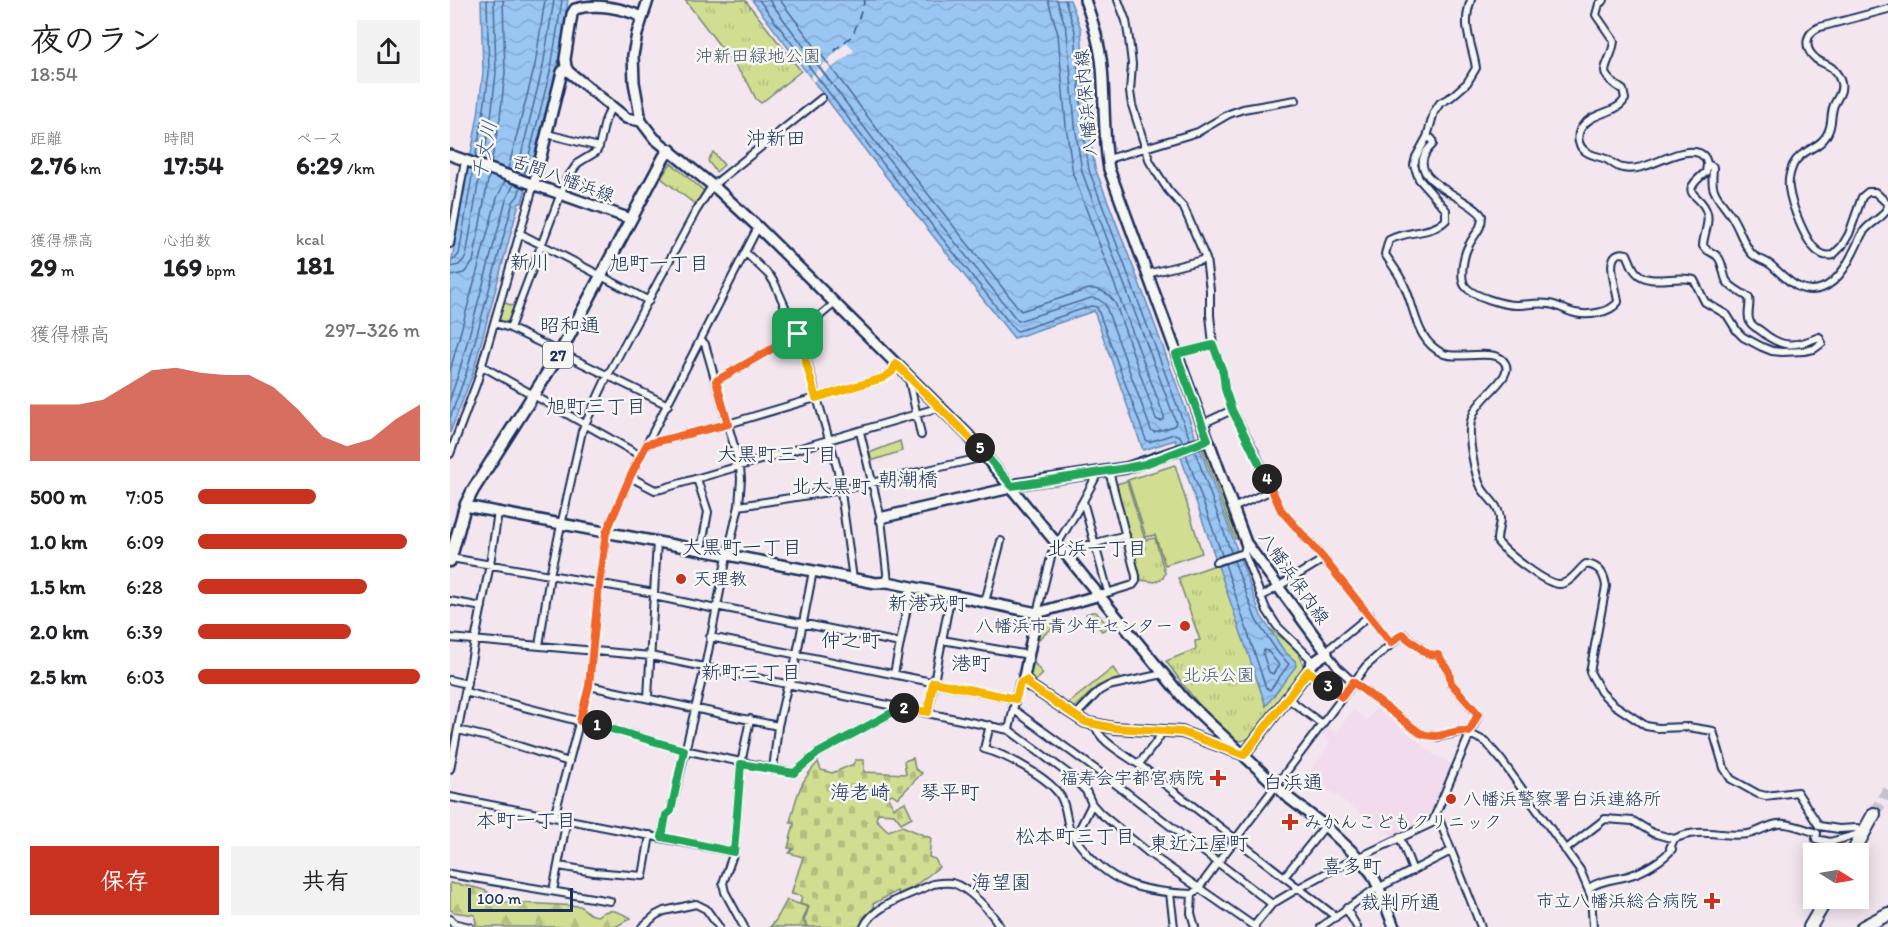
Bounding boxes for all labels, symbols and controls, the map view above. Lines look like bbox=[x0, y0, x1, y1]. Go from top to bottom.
text: 夜のラン bbox=[30, 20, 162, 59]
button: share bbox=[357, 20, 420, 83]
park label: 沖新田緑地公園 bbox=[695, 45, 821, 67]
street label: 八幡浜保内線 bbox=[1070, 48, 1102, 158]
text: 18:54 bbox=[30, 62, 78, 86]
water label: 千丈川 bbox=[466, 118, 502, 182]
district label: 沖新田 bbox=[746, 126, 806, 150]
text: 距離 bbox=[30, 129, 62, 148]
text: 時間 bbox=[163, 129, 195, 148]
text: ペース bbox=[296, 129, 343, 148]
text: 2.76 bbox=[30, 149, 77, 181]
text: 17:54 bbox=[163, 149, 224, 181]
text: 6:29 bbox=[296, 149, 343, 181]
street label: 舌間八幡浜線 bbox=[508, 149, 618, 207]
text: km bbox=[77, 159, 102, 178]
text: /km bbox=[343, 159, 375, 178]
text: kcal bbox=[296, 230, 324, 249]
text: 獲得標高 bbox=[30, 231, 94, 250]
text: 心拍数 bbox=[163, 231, 211, 250]
text: 181 bbox=[296, 249, 334, 281]
district label: 新川 bbox=[510, 250, 550, 274]
text: 29 bbox=[30, 251, 57, 283]
text: 169 bbox=[163, 251, 202, 283]
district label: 旭町一丁目 bbox=[609, 251, 709, 275]
text: m bbox=[57, 261, 74, 280]
text: bpm bbox=[202, 261, 236, 280]
pin bbox=[772, 308, 823, 359]
district label: 昭和通 bbox=[540, 313, 600, 337]
icon: arrive bbox=[781, 317, 814, 350]
text: 297–326 m bbox=[325, 318, 420, 342]
text: 獲得標高 bbox=[30, 322, 110, 346]
road number: 27 bbox=[543, 342, 573, 368]
district label: 旭町三丁目 bbox=[546, 394, 646, 418]
pin: 5 bbox=[965, 433, 995, 463]
text: 5 bbox=[976, 438, 984, 457]
district label: 大黒町三丁目 bbox=[717, 442, 837, 466]
pin: 4 bbox=[1252, 464, 1282, 494]
district label: 朝潮橋 bbox=[878, 467, 938, 491]
text: 4 bbox=[1262, 469, 1272, 488]
district label: 北大黒町 bbox=[791, 474, 871, 498]
text: 500 m bbox=[30, 485, 86, 509]
text: 7:05 bbox=[126, 485, 164, 509]
street label: 八幡浜保内線 bbox=[1254, 527, 1334, 629]
text: 1.0 km bbox=[30, 530, 87, 554]
text: 6:09 bbox=[126, 530, 164, 554]
district label: 大黒町一丁目 bbox=[682, 535, 802, 559]
district label: 北浜一丁目 bbox=[1047, 536, 1147, 560]
place label: 天理教 bbox=[693, 568, 747, 590]
marker: 天理教 bbox=[674, 572, 688, 586]
text: 1.5 km bbox=[30, 575, 86, 599]
text: 6:28 bbox=[126, 575, 163, 599]
district label: 新港戎町 bbox=[888, 591, 968, 615]
place label: 八幡浜市青少年センター bbox=[976, 615, 1173, 637]
marker: 八幡浜市青少年センター bbox=[1178, 619, 1192, 633]
text: 2.0 km bbox=[30, 620, 89, 644]
text: 6:39 bbox=[126, 620, 163, 644]
district label: 仲之町 bbox=[821, 628, 881, 652]
district label: 港町 bbox=[951, 651, 991, 675]
district label: 新町三丁目 bbox=[701, 660, 801, 684]
park label: 北浜公園 bbox=[1183, 664, 1255, 686]
text: 2.5 km bbox=[30, 665, 87, 689]
text: 6:03 bbox=[126, 665, 165, 689]
pin: 3 bbox=[1313, 671, 1343, 701]
text: 3 bbox=[1324, 676, 1332, 695]
pin: 2 bbox=[889, 693, 919, 723]
text: 2 bbox=[900, 698, 908, 717]
pin: 1 bbox=[582, 710, 612, 740]
text: 1 bbox=[593, 715, 601, 734]
place label: 福寿会宇都宮病院 bbox=[1060, 767, 1204, 789]
marker: 福寿会宇都宮病院 bbox=[1209, 769, 1227, 787]
district label: 白浜通 bbox=[1263, 770, 1323, 794]
district label: 海老崎 bbox=[830, 780, 890, 804]
district label: 琴平町 bbox=[920, 780, 980, 804]
place label: 八幡浜警察署白浜連絡所 bbox=[1463, 788, 1661, 810]
marker: 八幡浜警察署白浜連絡所 bbox=[1444, 792, 1458, 806]
district label: 本町一丁目 bbox=[476, 808, 576, 832]
place label: みかんこどもクリニック bbox=[1304, 811, 1502, 833]
marker: みかんこどもクリニック bbox=[1281, 813, 1299, 831]
district label: 松本町三丁目 bbox=[1015, 824, 1135, 848]
district label: 東近江屋町 bbox=[1149, 831, 1249, 855]
north arrow bbox=[1803, 843, 1869, 909]
map controls bbox=[1803, 843, 1869, 909]
button: 保存 bbox=[30, 846, 219, 915]
button: 共有 bbox=[231, 846, 420, 915]
district label: 喜多町 bbox=[1322, 854, 1382, 878]
district label: 海望園 bbox=[971, 870, 1031, 894]
scale bar bbox=[468, 885, 573, 912]
text: 100 m bbox=[477, 889, 521, 908]
district label: 裁判所通 bbox=[1360, 890, 1440, 914]
place label: 市立八幡浜総合病院 bbox=[1536, 890, 1698, 912]
marker: 市立八幡浜総合病院 bbox=[1703, 892, 1721, 910]

